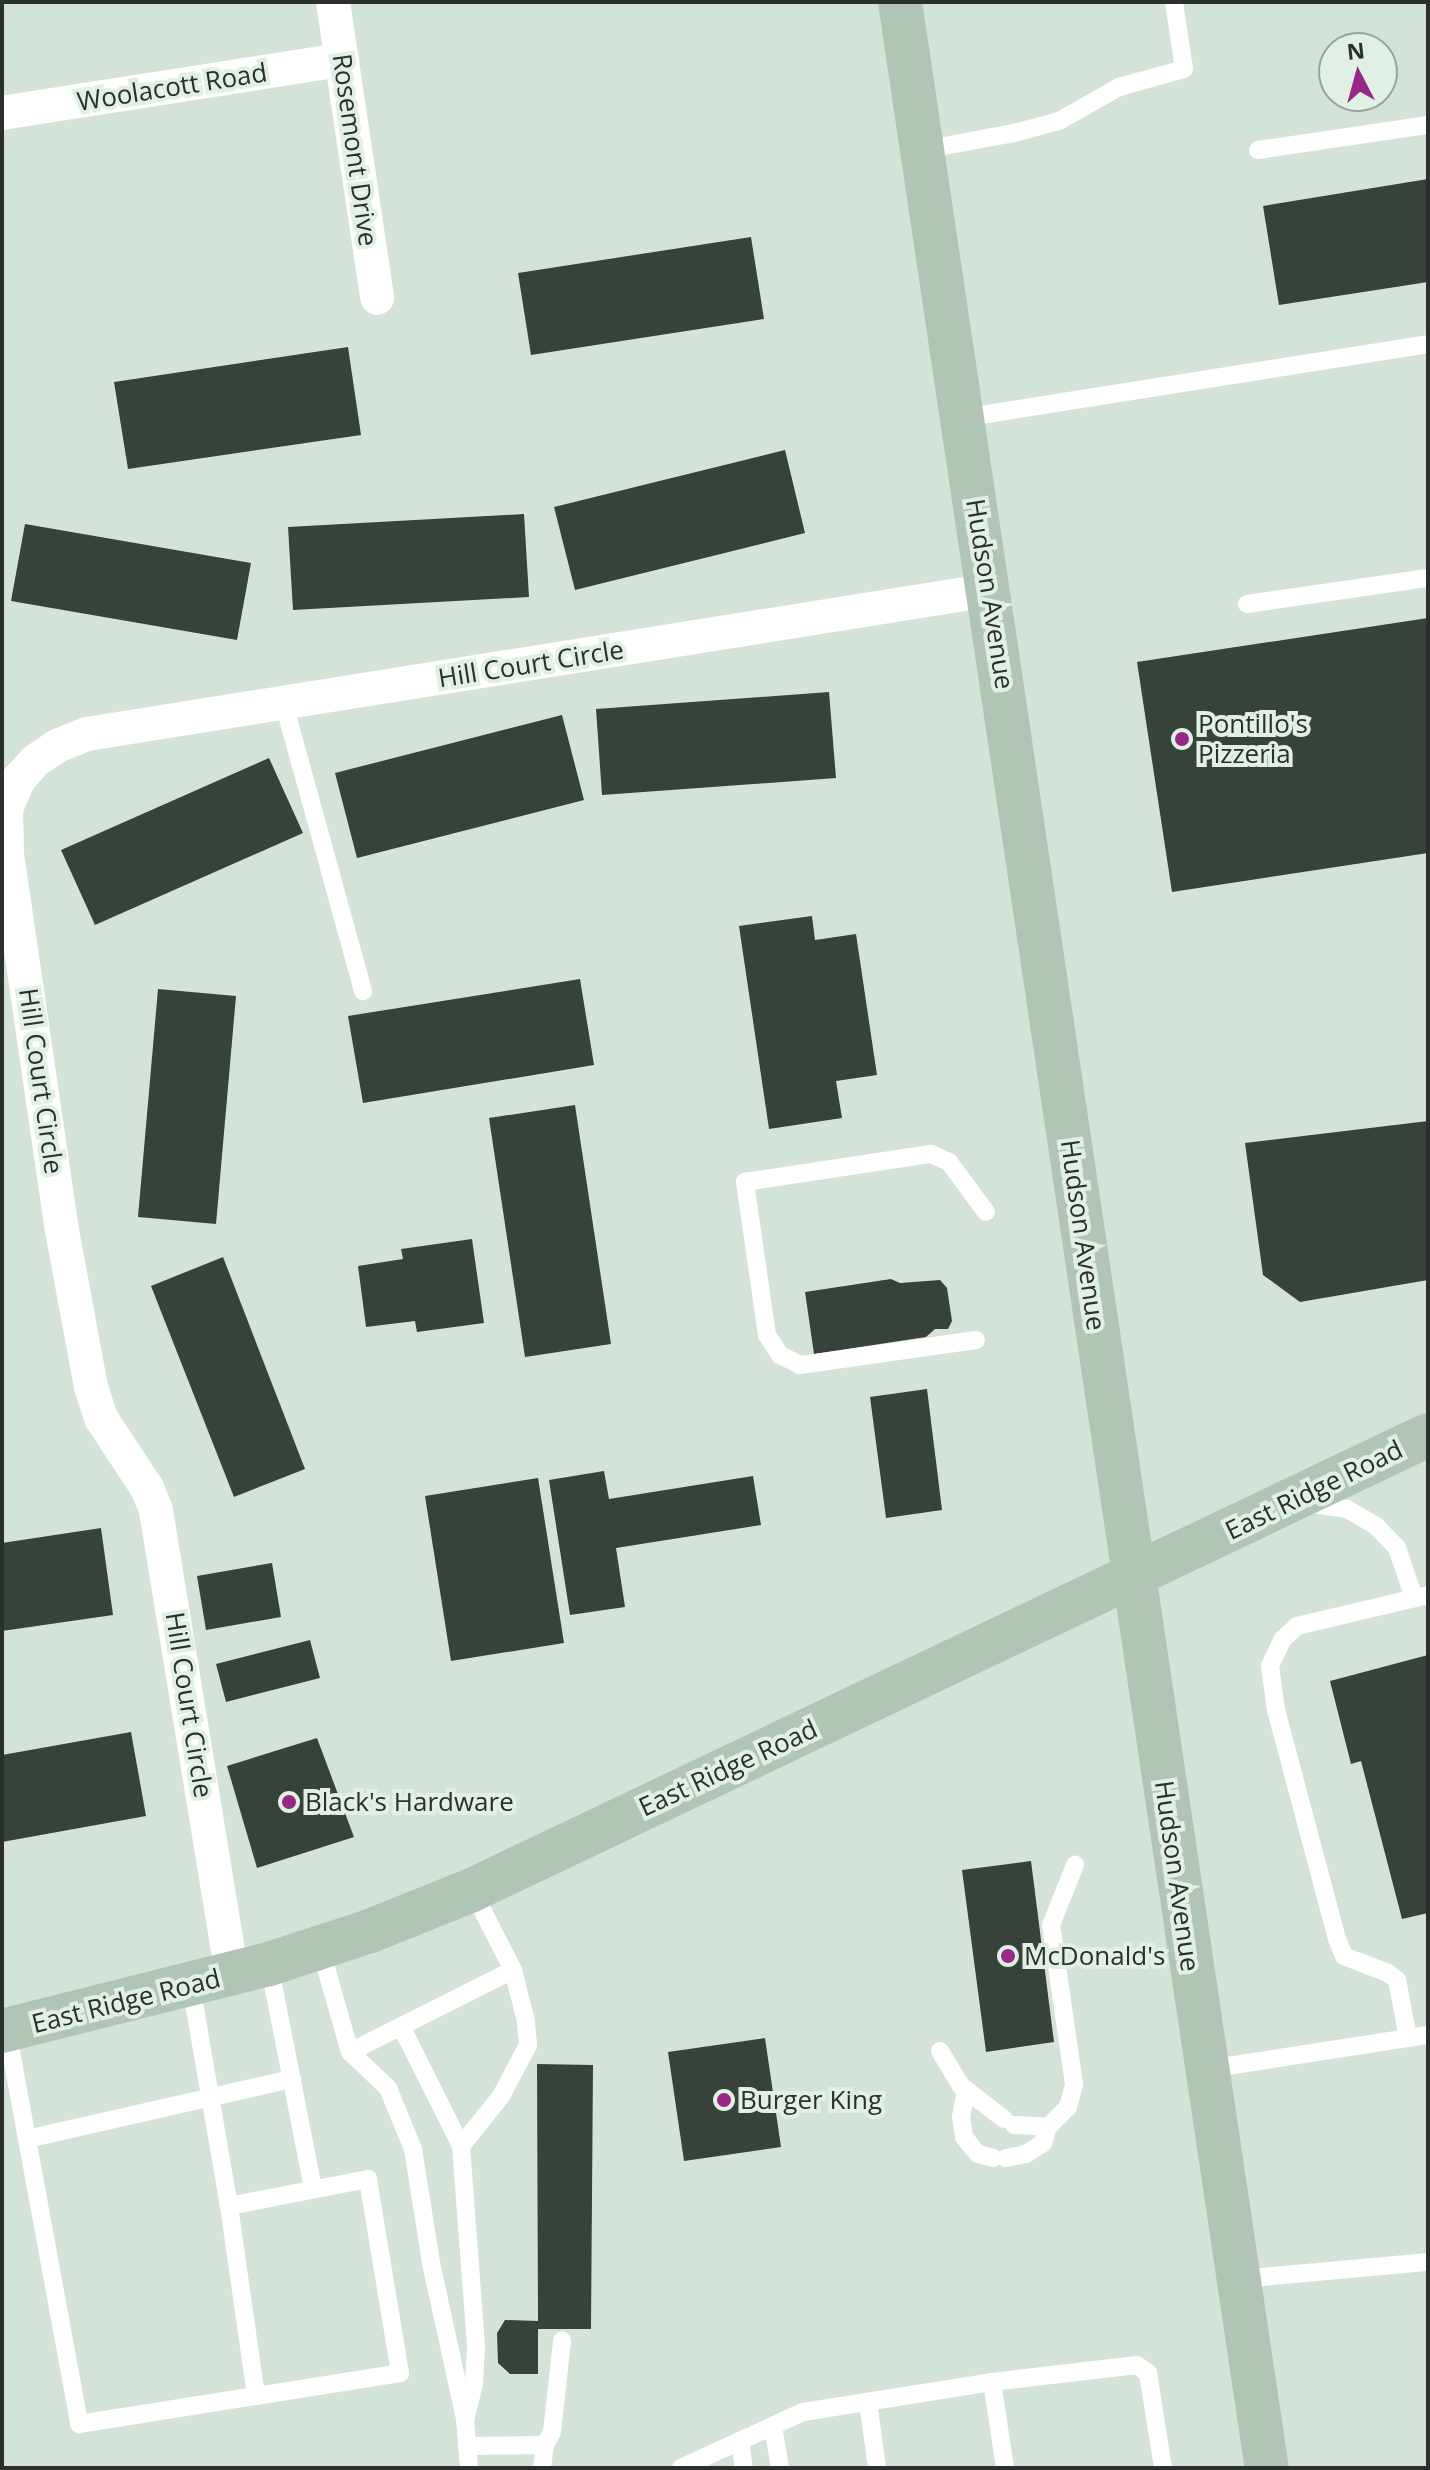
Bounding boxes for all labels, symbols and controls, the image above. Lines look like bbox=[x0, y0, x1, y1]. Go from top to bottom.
north arrow bbox=[1318, 32, 1398, 112]
text: N bbox=[1345, 34, 1366, 66]
street label: Rosemont Drive bbox=[326, 52, 384, 248]
street label: Woolacott Road bbox=[75, 57, 269, 117]
street label: Hudson Avenue bbox=[960, 497, 1020, 691]
street label: Hill Court Circle bbox=[436, 634, 626, 694]
place label: Pontillo's Pizzeria bbox=[1198, 708, 1308, 770]
marker: Pontillo's Pizzeria bbox=[1173, 730, 1191, 748]
street label: Hill Court Circle bbox=[13, 986, 69, 1176]
street label: Hudson Avenue bbox=[1054, 1138, 1112, 1332]
street label: East Ridge Road bbox=[1220, 1434, 1408, 1546]
street label: Hill Court Circle bbox=[159, 1610, 219, 1800]
street label: East Ridge Road bbox=[634, 1713, 822, 1823]
street label: Hudson Avenue bbox=[1148, 1779, 1206, 1973]
place label: Black's Hardware bbox=[305, 1786, 514, 1818]
marker: Black's Hardware bbox=[280, 1793, 298, 1811]
place label: McDonald's bbox=[1024, 1940, 1165, 1972]
marker: McDonald's bbox=[999, 1947, 1017, 1965]
street label: East Ridge Road bbox=[28, 1962, 224, 2040]
place label: Burger King bbox=[740, 2084, 882, 2116]
marker: Burger King bbox=[715, 2091, 733, 2109]

